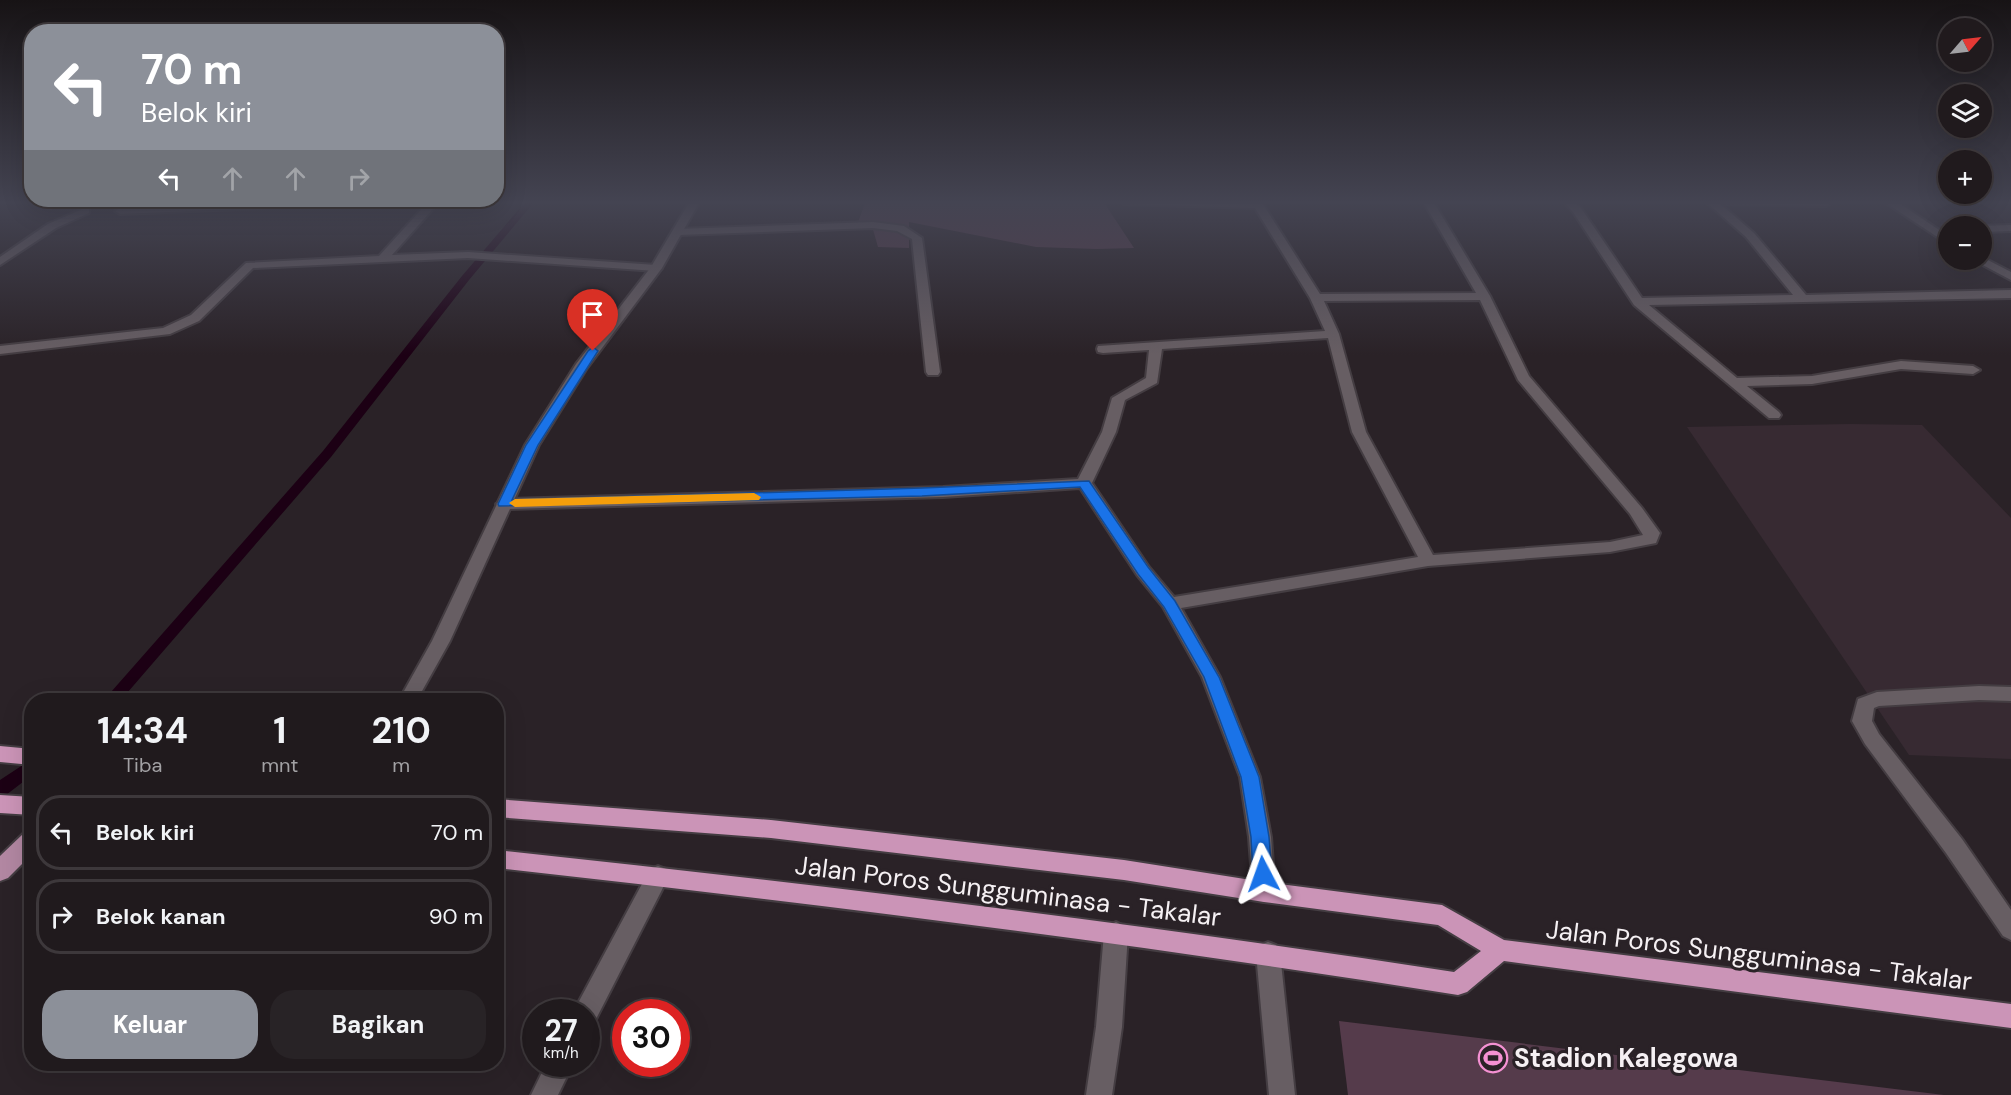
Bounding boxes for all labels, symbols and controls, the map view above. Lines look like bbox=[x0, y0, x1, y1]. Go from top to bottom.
north arrow bbox=[1938, 18, 1992, 72]
map controls bbox=[1938, 18, 1992, 270]
text: 70 m bbox=[141, 42, 242, 97]
icon: left bbox=[42, 48, 120, 126]
button: layers bbox=[1938, 84, 1992, 138]
text: Belok kiri bbox=[141, 95, 252, 130]
button: + bbox=[1938, 150, 1992, 204]
icon: left bbox=[153, 162, 186, 195]
icon: ahead bbox=[216, 162, 249, 195]
icon: ahead bbox=[279, 162, 312, 195]
icon: right bbox=[342, 162, 375, 195]
button: − bbox=[1938, 216, 1992, 270]
pin bbox=[567, 289, 618, 351]
icon: arrive bbox=[576, 298, 609, 331]
text: 14:34 bbox=[97, 707, 188, 754]
text: 1 bbox=[273, 707, 286, 754]
text: 210 bbox=[372, 707, 431, 754]
text: Tiba bbox=[123, 752, 162, 778]
text: mnt bbox=[261, 752, 298, 778]
text: m bbox=[392, 752, 410, 778]
icon: left bbox=[45, 816, 78, 849]
text: Belok kiri bbox=[96, 818, 194, 847]
text: 70 m bbox=[431, 818, 483, 847]
position arrow bbox=[1231, 842, 1295, 906]
street label: Jalan Poros Sungguminasa - Takalar bbox=[793, 848, 1223, 934]
icon: right bbox=[45, 900, 78, 933]
text: Belok kanan bbox=[96, 902, 226, 931]
text: 90 m bbox=[429, 902, 483, 931]
street label: Jalan Poros Sungguminasa - Takalar bbox=[1544, 912, 1974, 998]
button: Keluar bbox=[42, 990, 258, 1059]
button: Bagikan bbox=[270, 990, 486, 1059]
speed limit sign: 30 bbox=[612, 999, 690, 1077]
text: 27 bbox=[544, 1011, 578, 1050]
place label: Stadion Kalegowa bbox=[1514, 1041, 1738, 1075]
sports icon: Stadion Kalegowa bbox=[1477, 1042, 1509, 1074]
text: km/h bbox=[543, 1043, 579, 1063]

